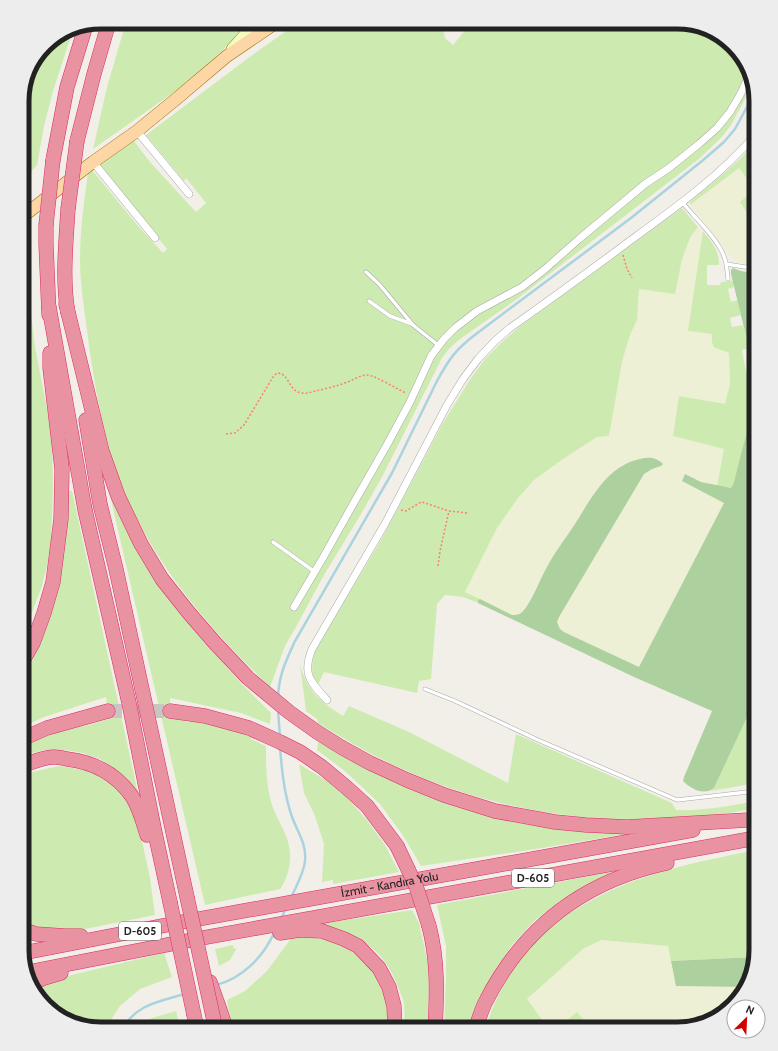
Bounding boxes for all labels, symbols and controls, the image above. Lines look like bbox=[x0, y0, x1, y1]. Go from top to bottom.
street label: İzmit - Kandıra Yolu bbox=[340, 868, 439, 900]
road number: D-605 bbox=[512, 869, 554, 887]
road number: D-605 bbox=[119, 922, 161, 940]
north arrow bbox=[726, 999, 766, 1039]
text: N bbox=[744, 1002, 756, 1018]

